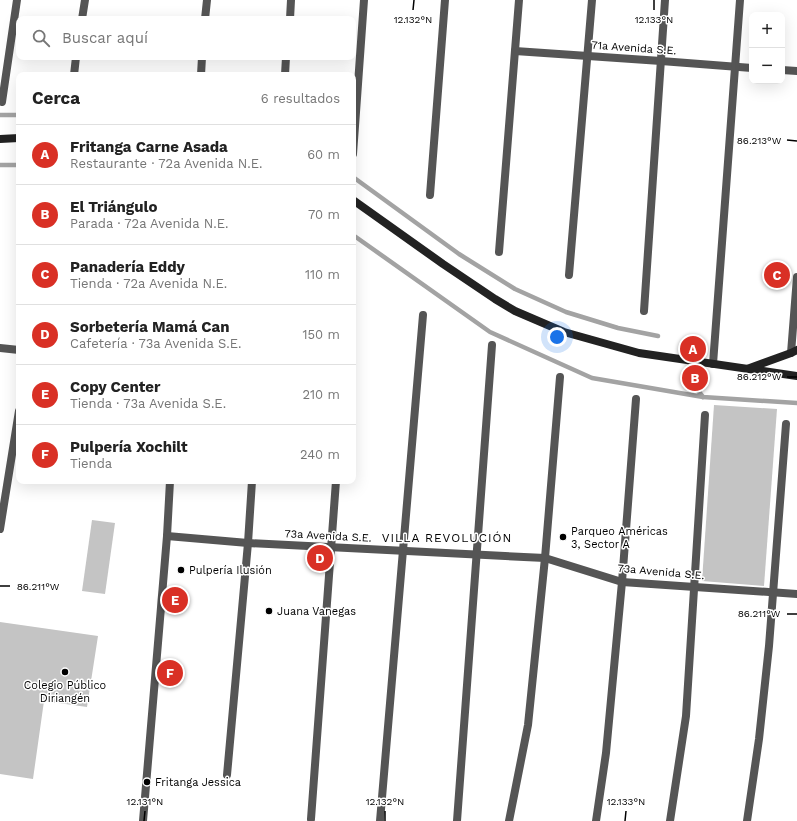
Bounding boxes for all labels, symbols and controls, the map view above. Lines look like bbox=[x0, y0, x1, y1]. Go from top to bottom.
map controls bbox=[749, 12, 785, 84]
button: + bbox=[749, 12, 785, 48]
text: 12.132°N bbox=[394, 14, 432, 25]
text: 12.133°N bbox=[635, 14, 673, 25]
search box bbox=[16, 16, 356, 60]
icon: search bbox=[30, 27, 52, 49]
text: Buscar aquí bbox=[62, 29, 148, 47]
street label: 71a Avenida S.E. bbox=[591, 39, 677, 57]
button: − bbox=[749, 48, 785, 84]
text: Cerca bbox=[32, 88, 80, 108]
text: 6 resultados bbox=[261, 91, 340, 106]
text: 86.213°W bbox=[737, 135, 782, 146]
text: Fritanga Carne Asada bbox=[70, 138, 228, 156]
text: A bbox=[41, 147, 49, 162]
text: 60 m bbox=[307, 147, 340, 162]
text: Restaurante · 72a Avenida N.E. bbox=[70, 156, 262, 171]
text: El Triángulo bbox=[70, 198, 157, 216]
text: B bbox=[41, 207, 49, 222]
text: 70 m bbox=[308, 207, 340, 222]
text: Parada · 72a Avenida N.E. bbox=[70, 216, 228, 231]
text: Panadería Eddy bbox=[70, 258, 185, 276]
pin: C bbox=[764, 260, 790, 290]
text: C bbox=[41, 267, 49, 282]
text: 110 m bbox=[305, 267, 340, 282]
text: Tienda · 72a Avenida N.E. bbox=[70, 276, 227, 291]
text: Sorbetería Mamá Can bbox=[70, 318, 229, 336]
text: D bbox=[40, 327, 50, 342]
text: 150 m bbox=[302, 327, 340, 342]
your location bbox=[547, 327, 567, 347]
pin: A bbox=[680, 334, 706, 364]
text: Cafetería · 73a Avenida S.E. bbox=[70, 336, 241, 351]
pin: B bbox=[682, 363, 708, 393]
text: 86.212°W bbox=[737, 371, 782, 382]
text: Copy Center bbox=[70, 378, 160, 396]
text: E bbox=[41, 387, 49, 402]
text: 210 m bbox=[302, 387, 340, 402]
text: Tienda · 73a Avenida S.E. bbox=[70, 396, 226, 411]
text: Pulpería Xochilt bbox=[70, 438, 188, 456]
text: F bbox=[41, 447, 49, 462]
text: 240 m bbox=[300, 447, 340, 462]
text: Tienda bbox=[70, 456, 112, 471]
place label: Parqueo Américas 3, Sector A bbox=[571, 525, 668, 551]
street label: 73a Avenida S.E. bbox=[284, 527, 372, 545]
district label: VILLA REVOLUCIÓN bbox=[382, 531, 512, 545]
marker: Parqueo Américas 3, Sector A bbox=[558, 532, 568, 542]
pin: D bbox=[307, 543, 333, 573]
street label: 73a Avenida S.E. bbox=[617, 562, 705, 582]
place label: Pulpería Ilusión bbox=[189, 564, 272, 577]
marker: Pulpería Ilusión bbox=[176, 565, 186, 575]
text: 86.211°W bbox=[17, 581, 60, 592]
pin: E bbox=[162, 585, 188, 615]
place label: Juana Vanegas bbox=[277, 605, 356, 618]
marker: Juana Vanegas bbox=[264, 606, 274, 616]
text: 86.211°W bbox=[738, 608, 781, 619]
pin: F bbox=[157, 658, 183, 688]
marker: Colegio Público Diriangén bbox=[60, 667, 70, 677]
place label: Colegio Público Diriangén bbox=[24, 679, 106, 705]
place label: Fritanga Jessica bbox=[155, 776, 241, 789]
marker: Fritanga Jessica bbox=[142, 777, 152, 787]
text: 12.131°N bbox=[127, 796, 163, 807]
text: 12.132°N bbox=[366, 796, 404, 807]
text: 12.133°N bbox=[607, 796, 645, 807]

